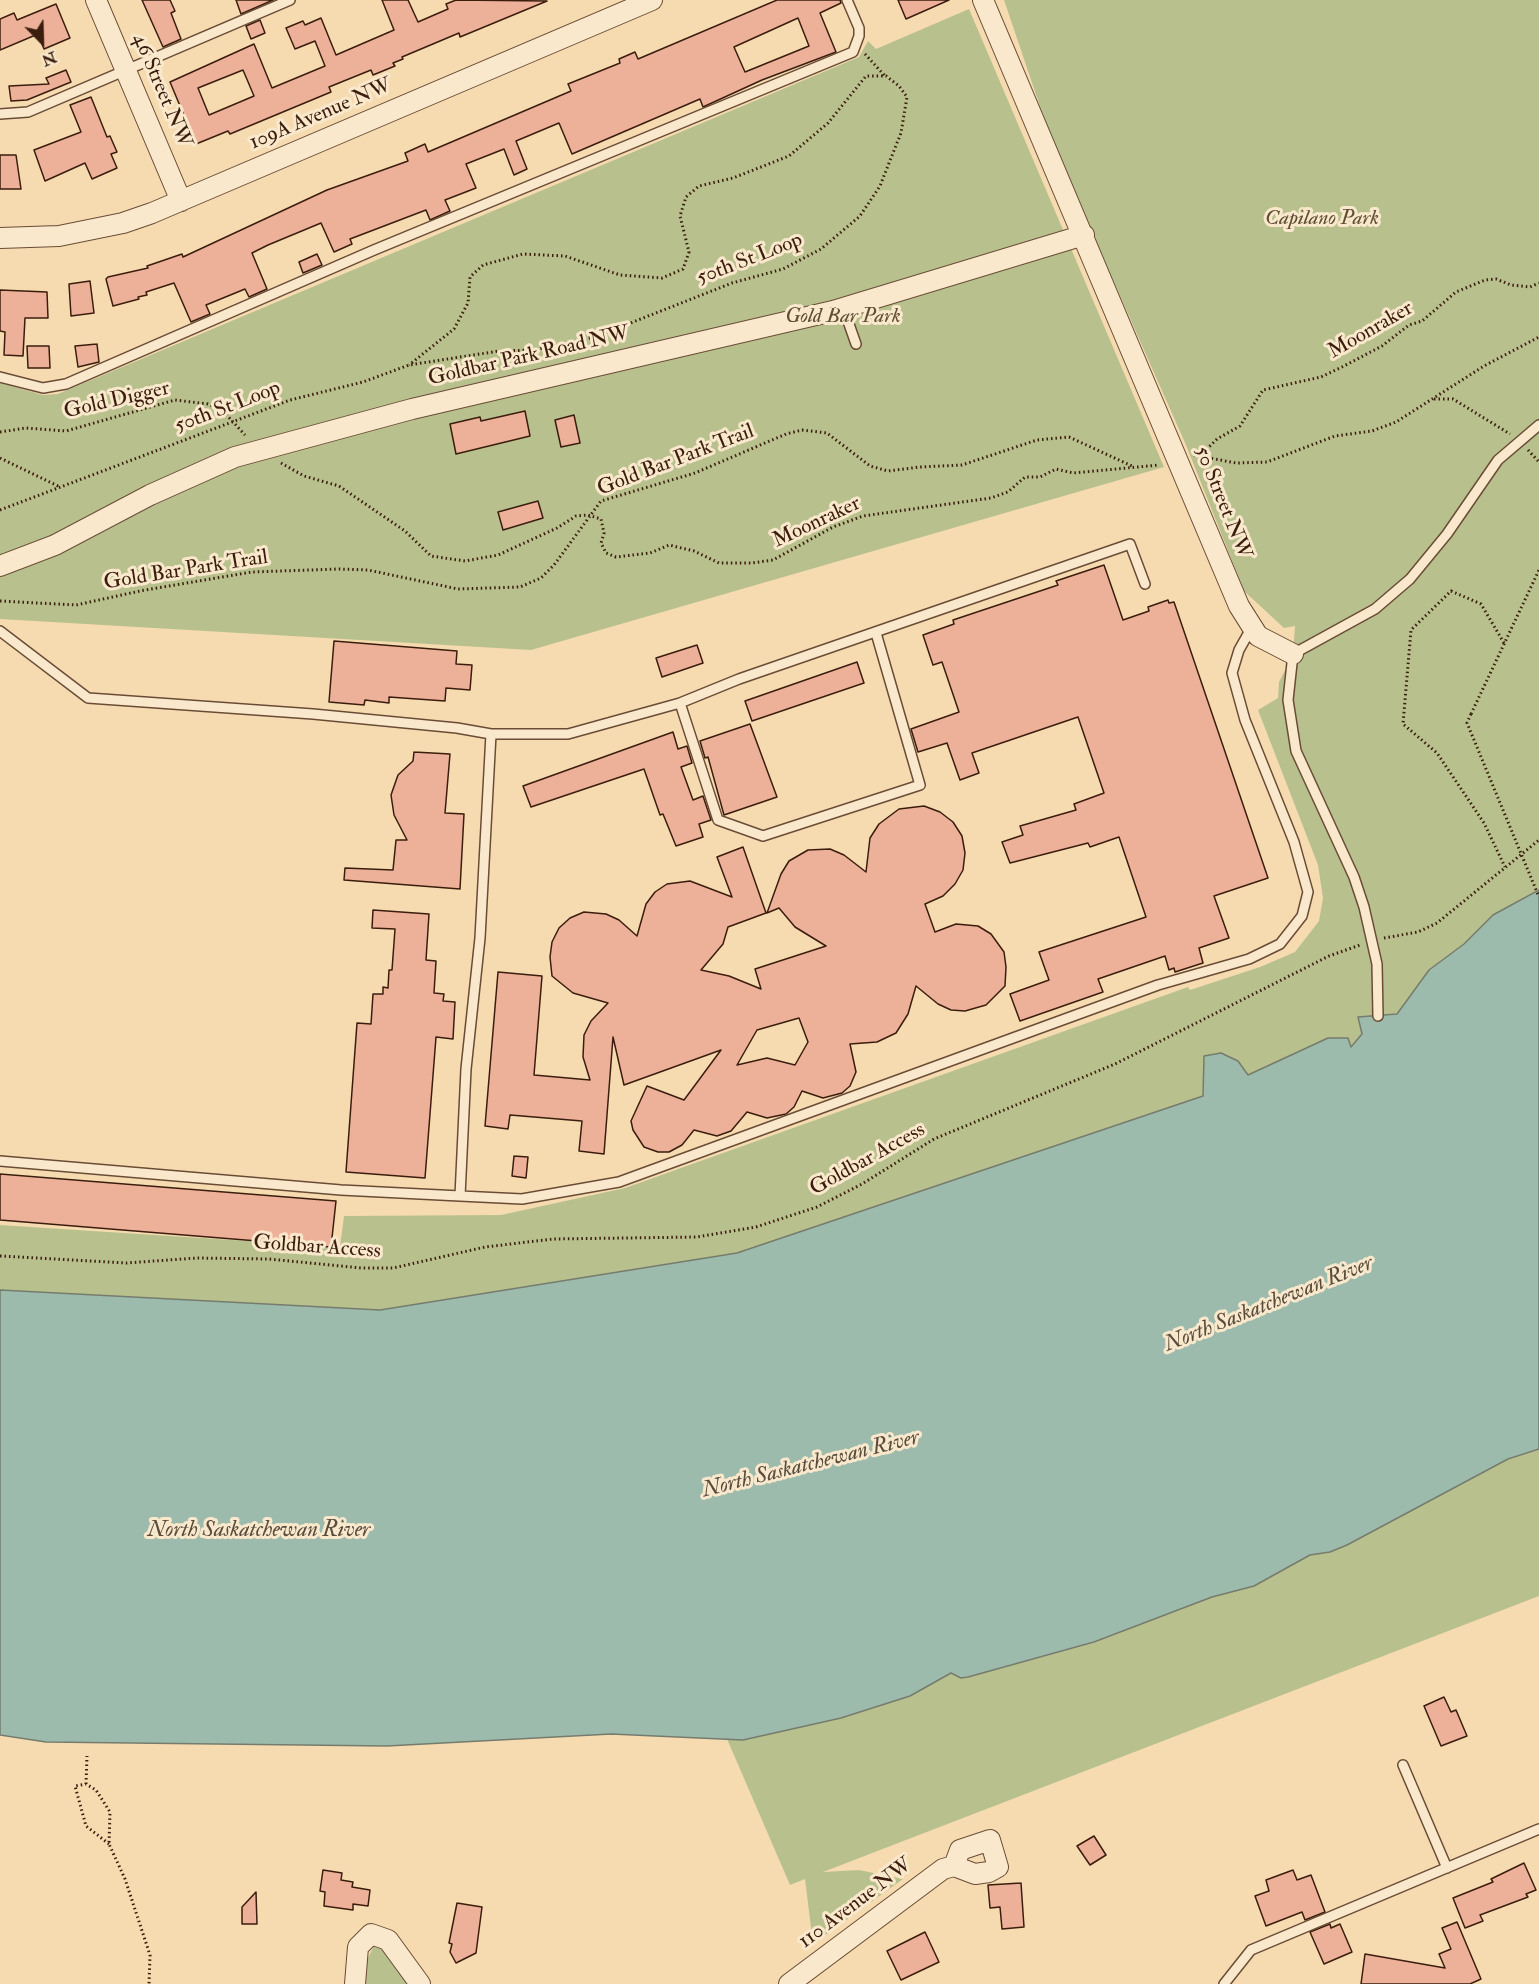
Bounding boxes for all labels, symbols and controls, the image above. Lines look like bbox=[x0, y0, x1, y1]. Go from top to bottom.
north arrow bbox=[12, 12, 72, 72]
street label: 46 Street NW bbox=[126, 30, 196, 152]
text: N bbox=[39, 47, 60, 71]
street label: 109A Avenue NW bbox=[246, 74, 396, 156]
park label: Capilano Park bbox=[1265, 206, 1379, 232]
street label: 50th St Loop bbox=[694, 228, 806, 292]
street label: Moonraker bbox=[1324, 297, 1418, 365]
park label: Gold Bar Park bbox=[785, 304, 901, 330]
street label: Goldbar Park Road NW bbox=[426, 322, 632, 392]
street label: 50th St Loop bbox=[172, 376, 284, 440]
street label: Gold Digger bbox=[62, 377, 172, 425]
street label: Gold Bar Park Trail bbox=[594, 420, 758, 502]
street label: 50 Street NW bbox=[1188, 443, 1256, 563]
street label: Moonraker bbox=[769, 492, 865, 554]
street label: Gold Bar Park Trail bbox=[102, 546, 270, 596]
street label: Goldbar Access bbox=[806, 1118, 930, 1202]
street label: Goldbar Access bbox=[252, 1231, 382, 1265]
water label: North Saskatchewan River bbox=[1161, 1251, 1377, 1359]
water label: North Saskatchewan River bbox=[700, 1425, 922, 1505]
water label: North Saskatchewan River bbox=[148, 1518, 370, 1544]
street label: 110 Avenue NW bbox=[794, 1853, 918, 1955]

